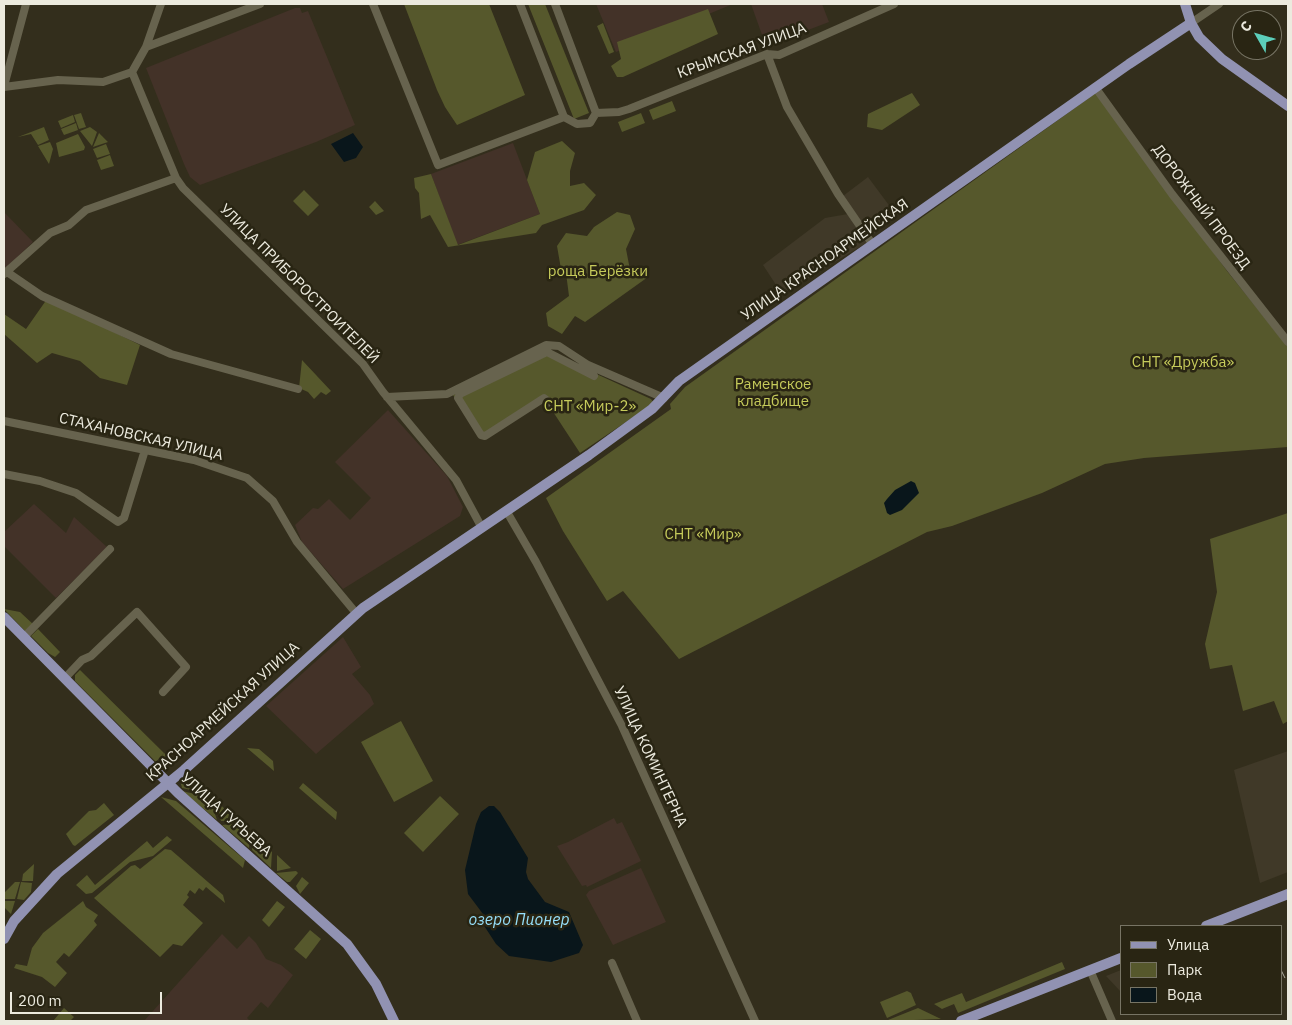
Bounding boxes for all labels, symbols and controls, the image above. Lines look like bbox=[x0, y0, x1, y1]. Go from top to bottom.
north arrow bbox=[1232, 10, 1282, 60]
text: С bbox=[1236, 17, 1256, 36]
street label: КРЫМСКАЯ УЛИЦА bbox=[675, 19, 809, 83]
street label: ДОРОЖНЫЙ ПРОЕЗД bbox=[1148, 141, 1254, 273]
street label: УЛИЦА КРАСНОАРМЕЙСКАЯ bbox=[738, 195, 912, 325]
street label: УЛИЦА ПРИБОРОСТРОИТЕЛЕЙ bbox=[215, 200, 383, 368]
park label: роща Берёзки bbox=[548, 263, 648, 281]
park label: СНТ «Дружба» bbox=[1132, 354, 1234, 372]
park label: Раменское кладбище bbox=[735, 376, 811, 411]
park label: СНТ «Мир-2» bbox=[544, 398, 636, 416]
street label: СТАХАНОВСКАЯ УЛИЦА bbox=[57, 409, 225, 465]
park label: СНТ «Мир» bbox=[664, 526, 742, 544]
street label: КРАСНОАРМЕЙСКАЯ УЛИЦА bbox=[143, 638, 303, 786]
street label: УЛИЦА КОМИНТЕРНА bbox=[609, 684, 691, 830]
street label: УЛИЦА ГУРЬЕВА bbox=[177, 769, 275, 861]
water label: озеро Пионер bbox=[468, 910, 570, 930]
legend bbox=[1120, 925, 1282, 1015]
text: Улица bbox=[1167, 935, 1209, 954]
text: Парк bbox=[1167, 960, 1202, 979]
scale bar bbox=[12, 982, 165, 1014]
text: Вода bbox=[1167, 985, 1202, 1004]
text: 200 m bbox=[18, 991, 62, 1010]

